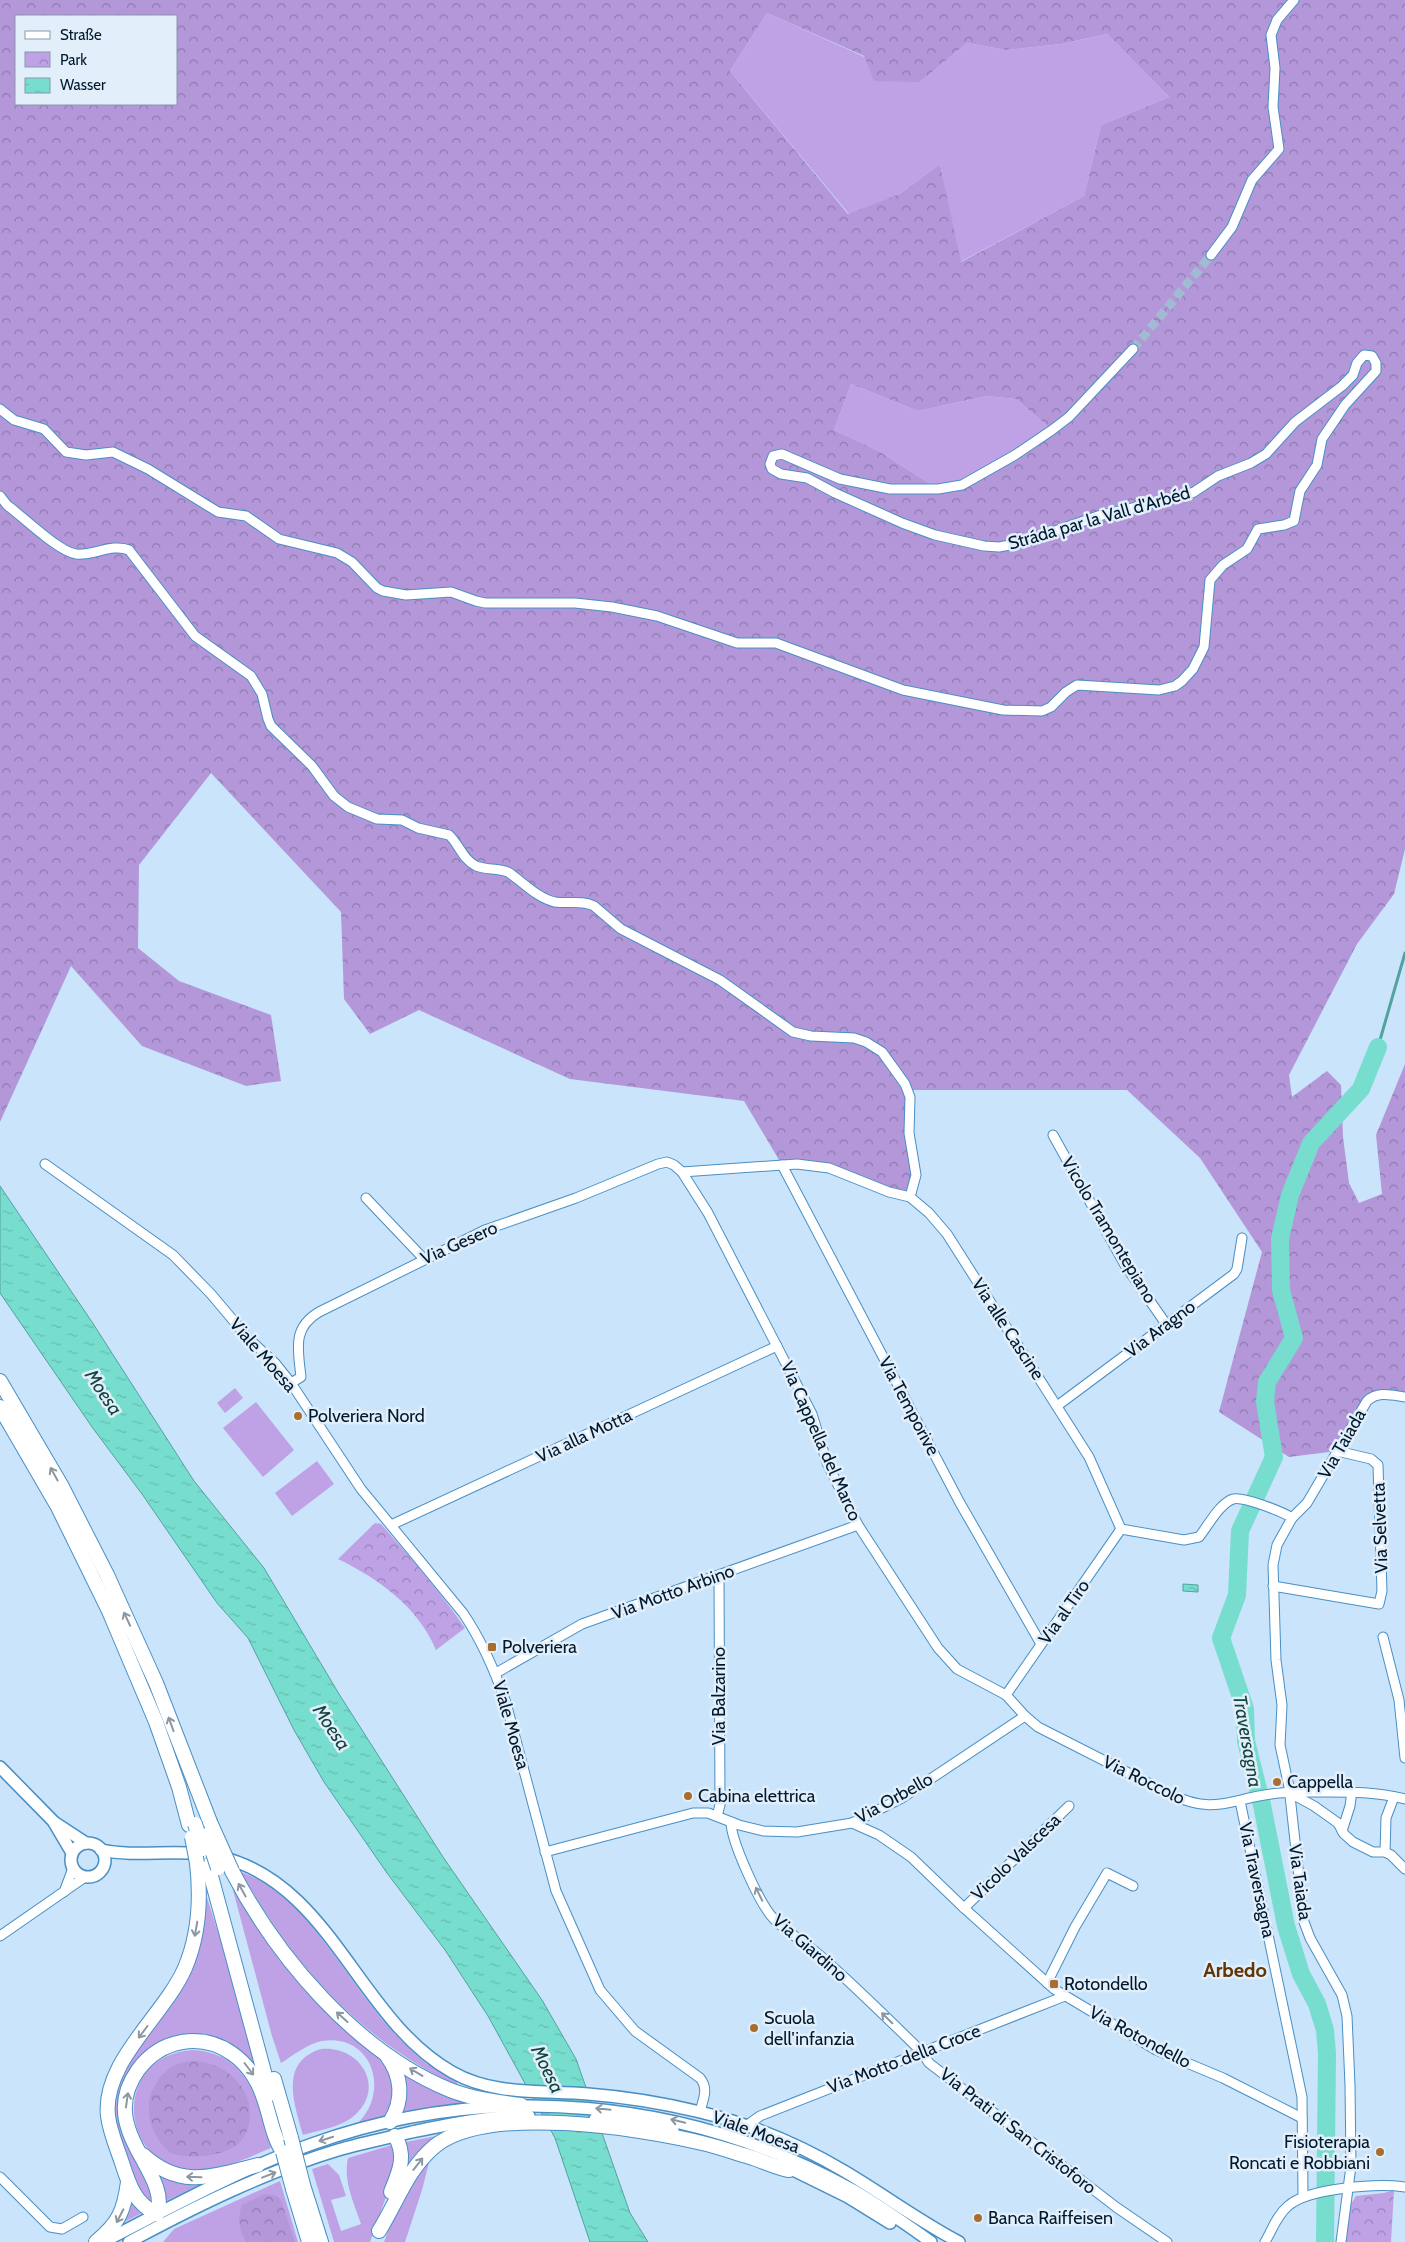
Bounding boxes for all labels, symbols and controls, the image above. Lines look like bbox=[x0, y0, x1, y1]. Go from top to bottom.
legend bbox=[15, 15, 178, 105]
text: Straße bbox=[60, 26, 102, 44]
text: Park bbox=[60, 51, 87, 69]
text: Wasser bbox=[60, 76, 106, 94]
street label: Stráda par la Vall d'Arbéd bbox=[1005, 481, 1193, 555]
street label: Vicolo Tramontepiano bbox=[1057, 1153, 1162, 1307]
street label: Via Gesero bbox=[417, 1216, 501, 1270]
street label: Via alle Cascine bbox=[967, 1274, 1049, 1384]
street label: Via Aragno bbox=[1120, 1295, 1200, 1363]
street label: Viale Moesa bbox=[225, 1313, 301, 1397]
street label: Via Temporive bbox=[874, 1353, 944, 1459]
street label: Via Cappella del Marco bbox=[776, 1358, 866, 1524]
water label: Moesa bbox=[79, 1364, 127, 1420]
street label: Via alla Motta bbox=[533, 1404, 636, 1468]
place label: Polveriera Nord bbox=[308, 1405, 425, 1427]
street label: Via Taiada bbox=[1313, 1405, 1371, 1483]
marker: Polveriera Nord bbox=[292, 1410, 304, 1422]
one-way arrow bbox=[49, 1467, 59, 1481]
street label: Via Selvetta bbox=[1367, 1482, 1393, 1574]
street label: Via Motto Arbino bbox=[609, 1560, 737, 1624]
street label: Via al Tiro bbox=[1034, 1575, 1094, 1649]
one-way arrow bbox=[122, 1612, 132, 1627]
place label: Polveriera bbox=[502, 1636, 577, 1658]
marker: Polveriera bbox=[486, 1641, 498, 1653]
street label: Via Balzarino bbox=[708, 1647, 730, 1745]
street label: Viale Moesa bbox=[488, 1678, 534, 1772]
water label: Traversagna bbox=[1228, 1693, 1267, 1789]
water label: Moesa bbox=[307, 1699, 355, 1755]
one-way arrow bbox=[166, 1717, 175, 1732]
street label: Via Roccolo bbox=[1099, 1751, 1189, 1809]
street label: Via Orbello bbox=[851, 1768, 937, 1828]
place label: Cappella bbox=[1287, 1771, 1353, 1793]
marker: Cappella bbox=[1271, 1776, 1283, 1788]
place label: Cabina elettrica bbox=[698, 1785, 816, 1807]
marker: Cabina elettrica bbox=[682, 1790, 694, 1802]
street label: Vicolo Valscesa bbox=[967, 1809, 1065, 1905]
street label: Via Traversagna bbox=[1234, 1820, 1280, 1940]
street label: Via Taiada bbox=[1284, 1843, 1316, 1922]
one-way arrow bbox=[237, 1883, 246, 1898]
one-way arrow bbox=[754, 1887, 763, 1902]
street label: Via Giardino bbox=[768, 1910, 852, 1987]
one-way arrow bbox=[190, 1921, 200, 1937]
district label: Arbedo bbox=[1203, 1958, 1267, 1982]
place label: Rotondello bbox=[1064, 1973, 1148, 1995]
marker: Rotondello bbox=[1048, 1978, 1060, 1990]
street label: Via Rotondello bbox=[1085, 2001, 1195, 2073]
place label: Scuola dell'infanzia bbox=[764, 2007, 855, 2050]
one-way arrow bbox=[336, 2011, 349, 2023]
one-way arrow bbox=[881, 2012, 893, 2025]
street label: Via Motto della Croce bbox=[824, 2020, 984, 2098]
marker: Scuola dell'infanzia bbox=[748, 2022, 760, 2034]
one-way arrow bbox=[138, 2025, 148, 2039]
water label: Moesa bbox=[526, 2041, 569, 2097]
one-way arrow bbox=[244, 2062, 254, 2076]
street label: Via Prati di San Cristoforo bbox=[935, 2063, 1101, 2199]
one-way arrow bbox=[410, 2067, 424, 2077]
one-way arrow bbox=[122, 2093, 132, 2109]
one-way arrow bbox=[595, 2104, 611, 2114]
street label: Viale Moesa bbox=[709, 2106, 803, 2158]
one-way arrow bbox=[670, 2116, 686, 2125]
place label: Fisioterapia Roncati e Robbiani bbox=[1229, 2131, 1370, 2174]
one-way arrow bbox=[318, 2135, 334, 2145]
marker: Fisioterapia Roncati e Robbiani bbox=[1374, 2146, 1386, 2158]
one-way arrow bbox=[412, 2158, 423, 2171]
one-way arrow bbox=[261, 2170, 276, 2179]
one-way arrow bbox=[186, 2173, 202, 2182]
place label: Banca Raiffeisen bbox=[988, 2207, 1113, 2229]
one-way arrow bbox=[115, 2208, 125, 2223]
marker: Banca Raiffeisen bbox=[972, 2212, 984, 2224]

